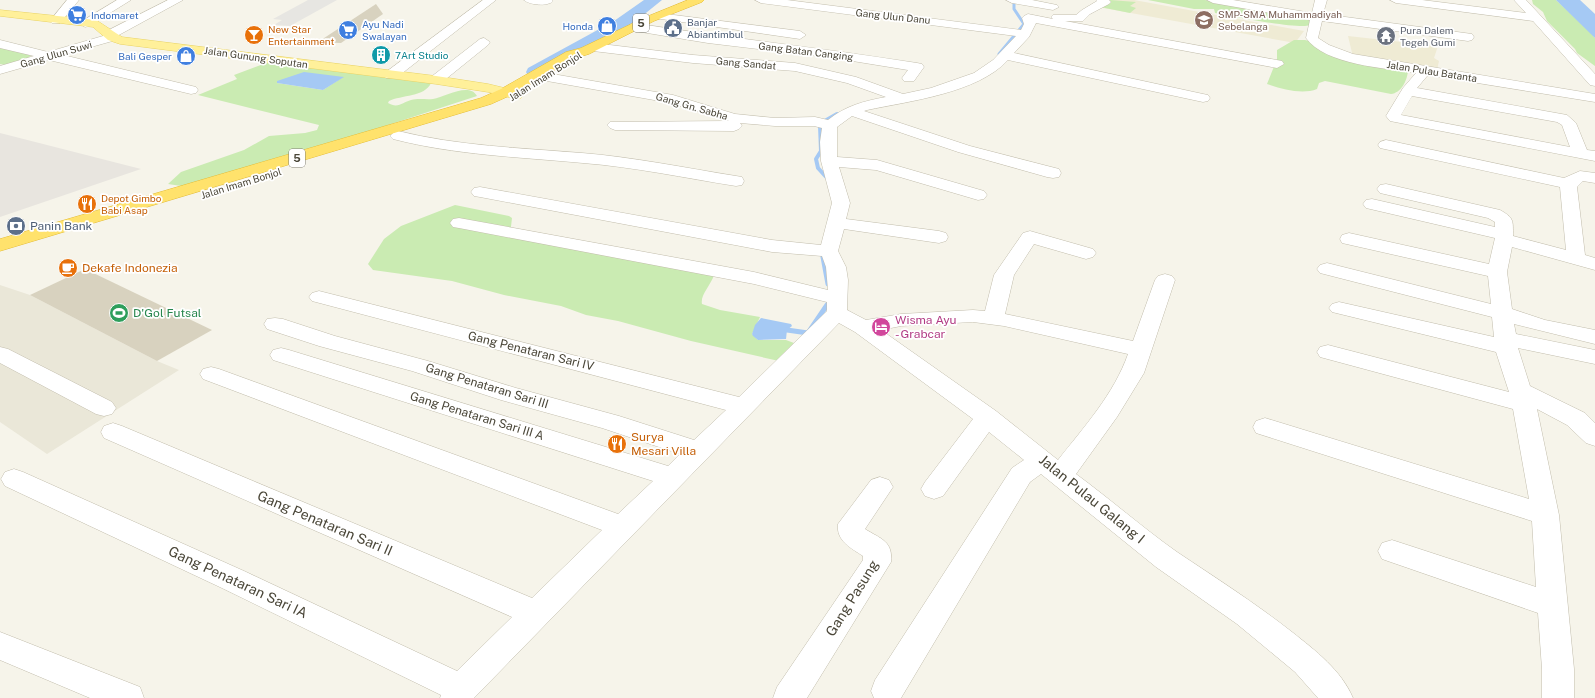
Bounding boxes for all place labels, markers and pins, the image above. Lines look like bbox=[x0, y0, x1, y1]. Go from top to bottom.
supermarket icon: Indomaret bbox=[66, 4, 88, 26]
place label: SMP-SMA Muhammadiyah Sebelanga bbox=[1218, 8, 1342, 32]
place label: Indomaret bbox=[91, 9, 139, 21]
school or university icon: SMP-SMA Muhammadiyah Sebelanga bbox=[1193, 9, 1215, 31]
shop icon: Honda bbox=[596, 15, 618, 37]
place label: Banjar Abiantimbul bbox=[687, 16, 744, 40]
public building icon: Banjar Abiantimbul bbox=[662, 17, 684, 39]
place label: Ayu Nadi Swalayan bbox=[362, 18, 407, 42]
supermarket icon: Ayu Nadi Swalayan bbox=[337, 19, 359, 41]
place label: Honda bbox=[562, 20, 593, 32]
place label: New Star Entertainment bbox=[268, 23, 334, 47]
bar icon: New Star Entertainment bbox=[243, 24, 265, 46]
place label: Pura Dalem Tegeh Gumi bbox=[1400, 24, 1455, 48]
temple icon: Pura Dalem Tegeh Gumi bbox=[1375, 25, 1397, 47]
building icon: 7Art Studio bbox=[370, 44, 392, 66]
shop icon: Bali Gesper bbox=[175, 45, 197, 67]
place label: 7Art Studio bbox=[395, 49, 449, 61]
place label: Bali Gesper bbox=[118, 50, 172, 62]
place label: Depot Gimbo Babi Asap bbox=[101, 192, 162, 216]
restaurant icon: Depot Gimbo Babi Asap bbox=[76, 193, 98, 215]
bank icon: Panin Bank bbox=[5, 215, 27, 237]
place label: Panin Bank bbox=[30, 219, 93, 233]
cafe icon: Dekafe Indonezia bbox=[57, 257, 79, 279]
place label: Dekafe Indonezia bbox=[82, 261, 178, 275]
sports icon: D'Gol Futsal bbox=[108, 302, 130, 324]
place label: D'Gol Futsal bbox=[133, 306, 202, 320]
place label: Wisma Ayu - Grabcar bbox=[895, 313, 957, 341]
hotel icon: Wisma Ayu - Grabcar bbox=[870, 316, 892, 338]
place label: Surya Mesari Villa bbox=[631, 430, 696, 458]
restaurant icon: Surya Mesari Villa bbox=[606, 433, 628, 455]

